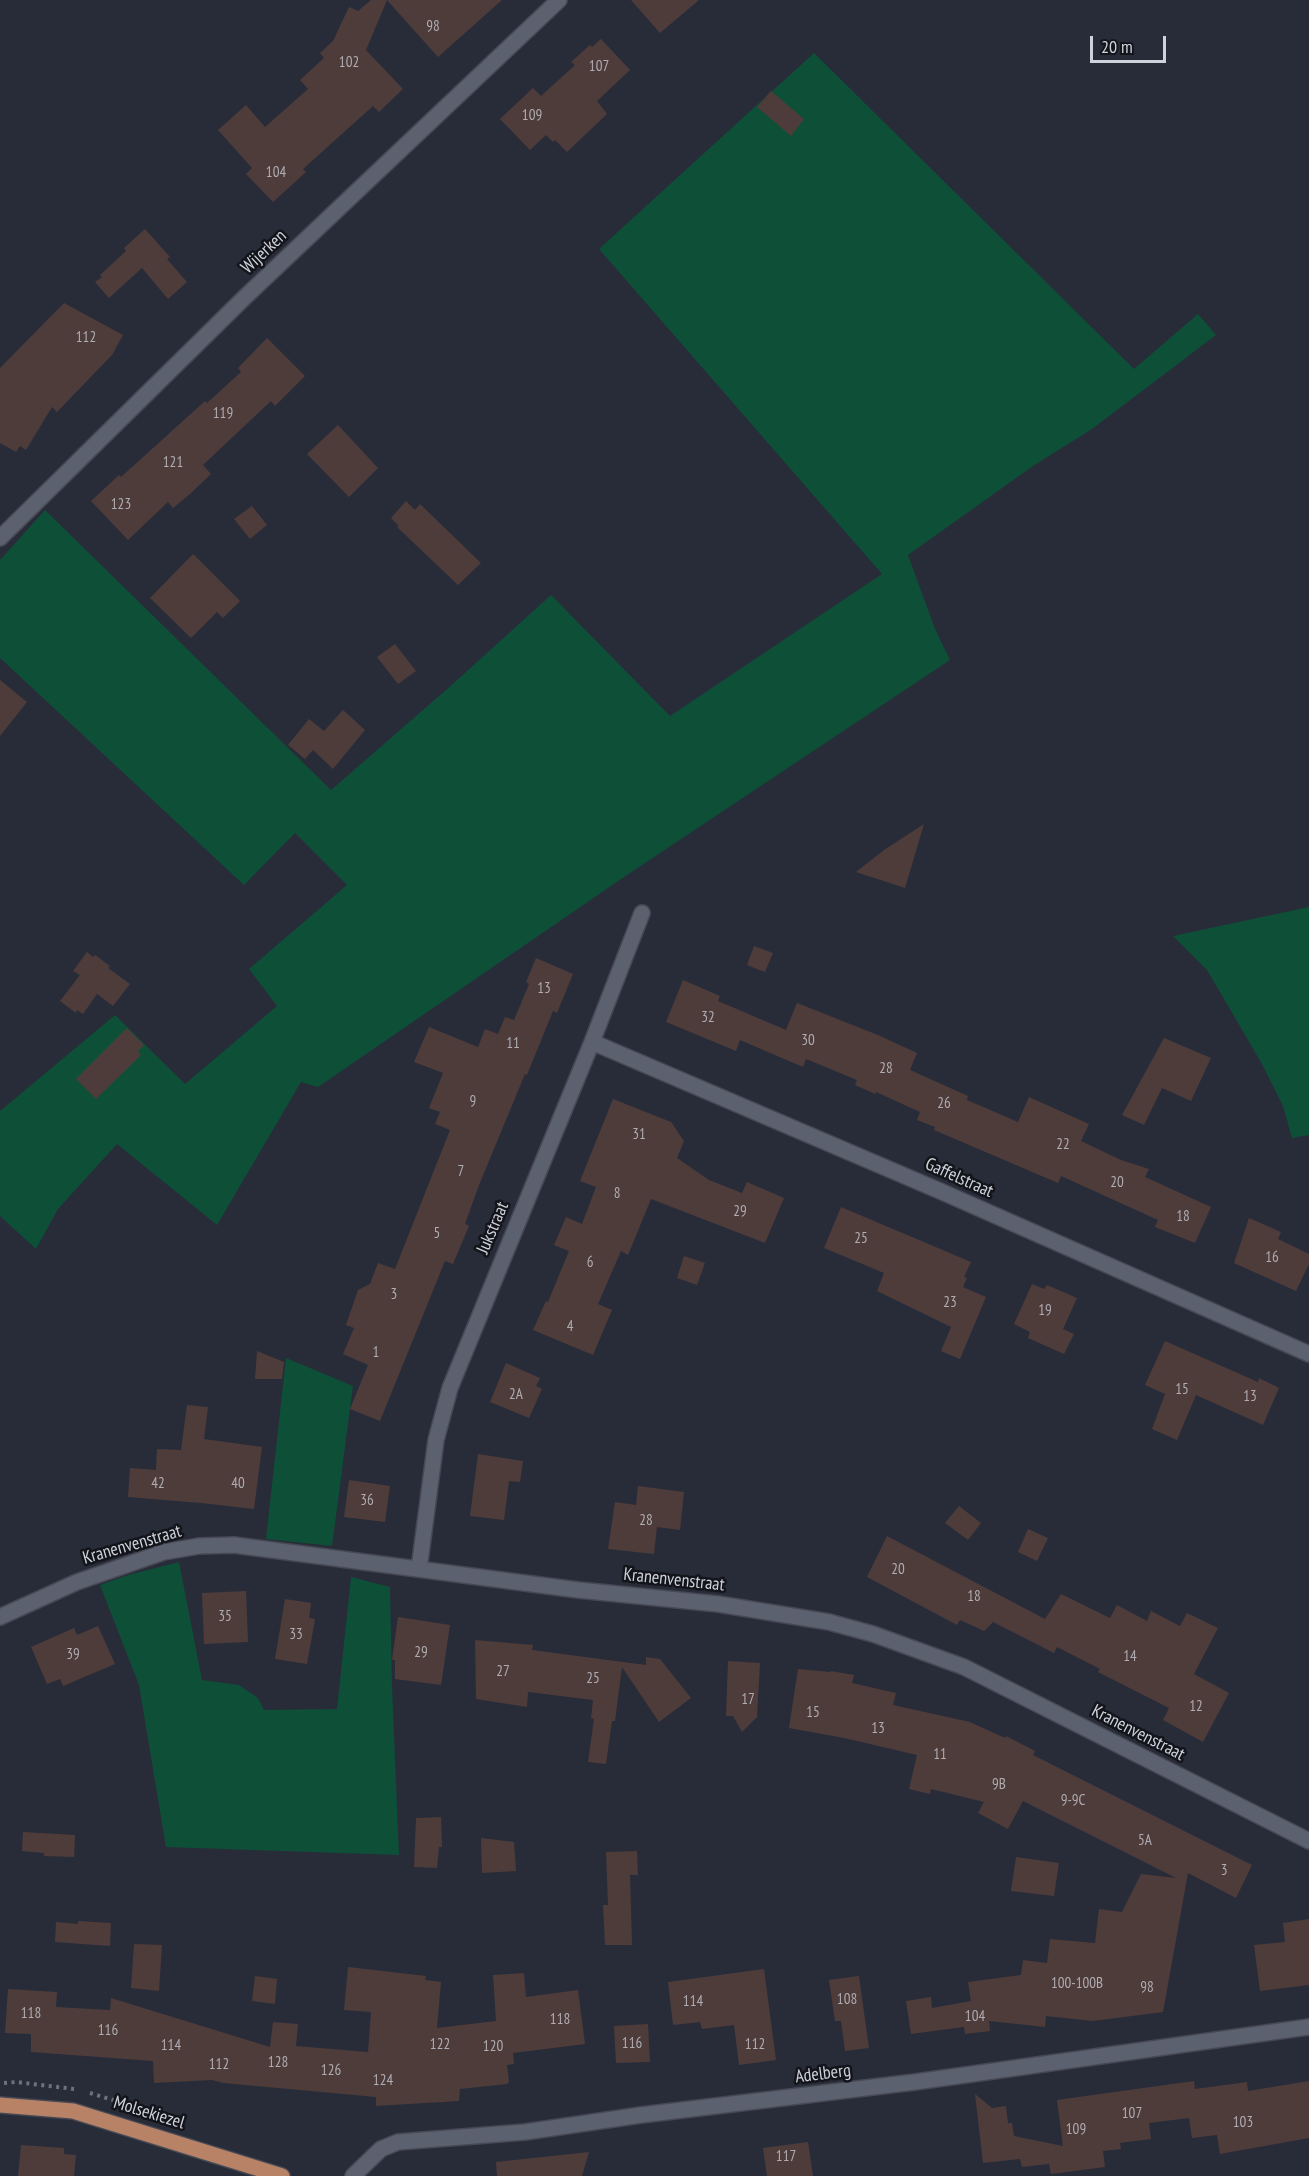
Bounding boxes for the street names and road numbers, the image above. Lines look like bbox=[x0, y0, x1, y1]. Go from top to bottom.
street label: Wijerken bbox=[237, 226, 291, 278]
street label: Gaffelstraat bbox=[922, 1153, 996, 1203]
street label: Jukstraat bbox=[472, 1199, 514, 1257]
street label: Kranenvenstraat bbox=[80, 1521, 184, 1569]
street label: Kranenvenstraat bbox=[622, 1564, 726, 1596]
street label: Kranenvenstraat bbox=[1088, 1700, 1188, 1766]
street label: Adelberg bbox=[794, 2060, 852, 2088]
street label: Molsekiezel bbox=[111, 2092, 187, 2134]

